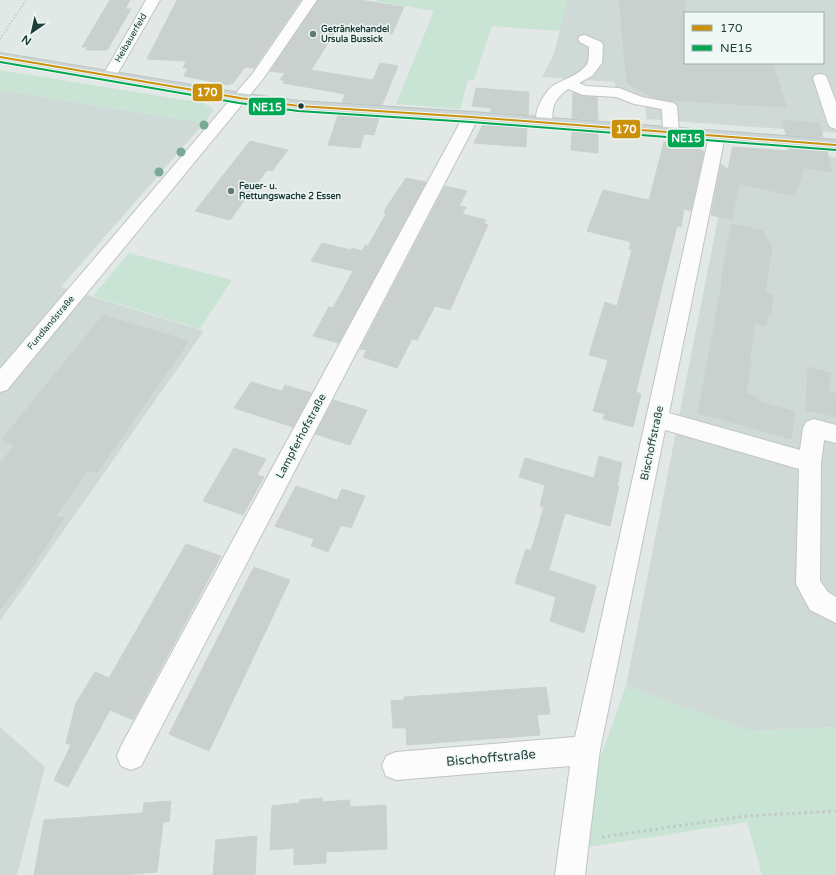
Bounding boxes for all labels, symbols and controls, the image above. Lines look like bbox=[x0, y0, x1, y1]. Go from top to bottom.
street label: Heibauerfeld bbox=[113, 11, 149, 65]
north arrow bbox=[12, 12, 52, 52]
legend bbox=[684, 12, 824, 64]
text: 170 bbox=[720, 21, 743, 35]
place label: Getränkehandel Ursula Bussick bbox=[321, 24, 389, 45]
marker: Getränkehandel Ursula Bussick bbox=[308, 29, 318, 39]
text: N bbox=[19, 32, 34, 48]
text: NE15 bbox=[720, 41, 752, 55]
line badge: 170 bbox=[192, 83, 223, 102]
text: 170 bbox=[197, 86, 217, 99]
line badge: NE15 bbox=[248, 97, 286, 116]
text: NE15 bbox=[252, 101, 282, 114]
unlabelled marker bbox=[296, 101, 306, 111]
line badge: 170 bbox=[611, 119, 641, 139]
text: 170 bbox=[616, 123, 636, 136]
line badge: NE15 bbox=[667, 129, 705, 148]
text: NE15 bbox=[671, 132, 701, 145]
place label: Feuer- u. Rettungswache 2 Essen bbox=[239, 181, 341, 202]
marker: Feuer- u. Rettungswache 2 Essen bbox=[226, 186, 236, 196]
street label: Fundlandstraße bbox=[25, 294, 77, 352]
street label: Lampferhofstraße bbox=[273, 391, 329, 481]
street label: Bischoffstraße bbox=[638, 404, 666, 482]
street label: Bischoffstraße bbox=[446, 746, 536, 770]

